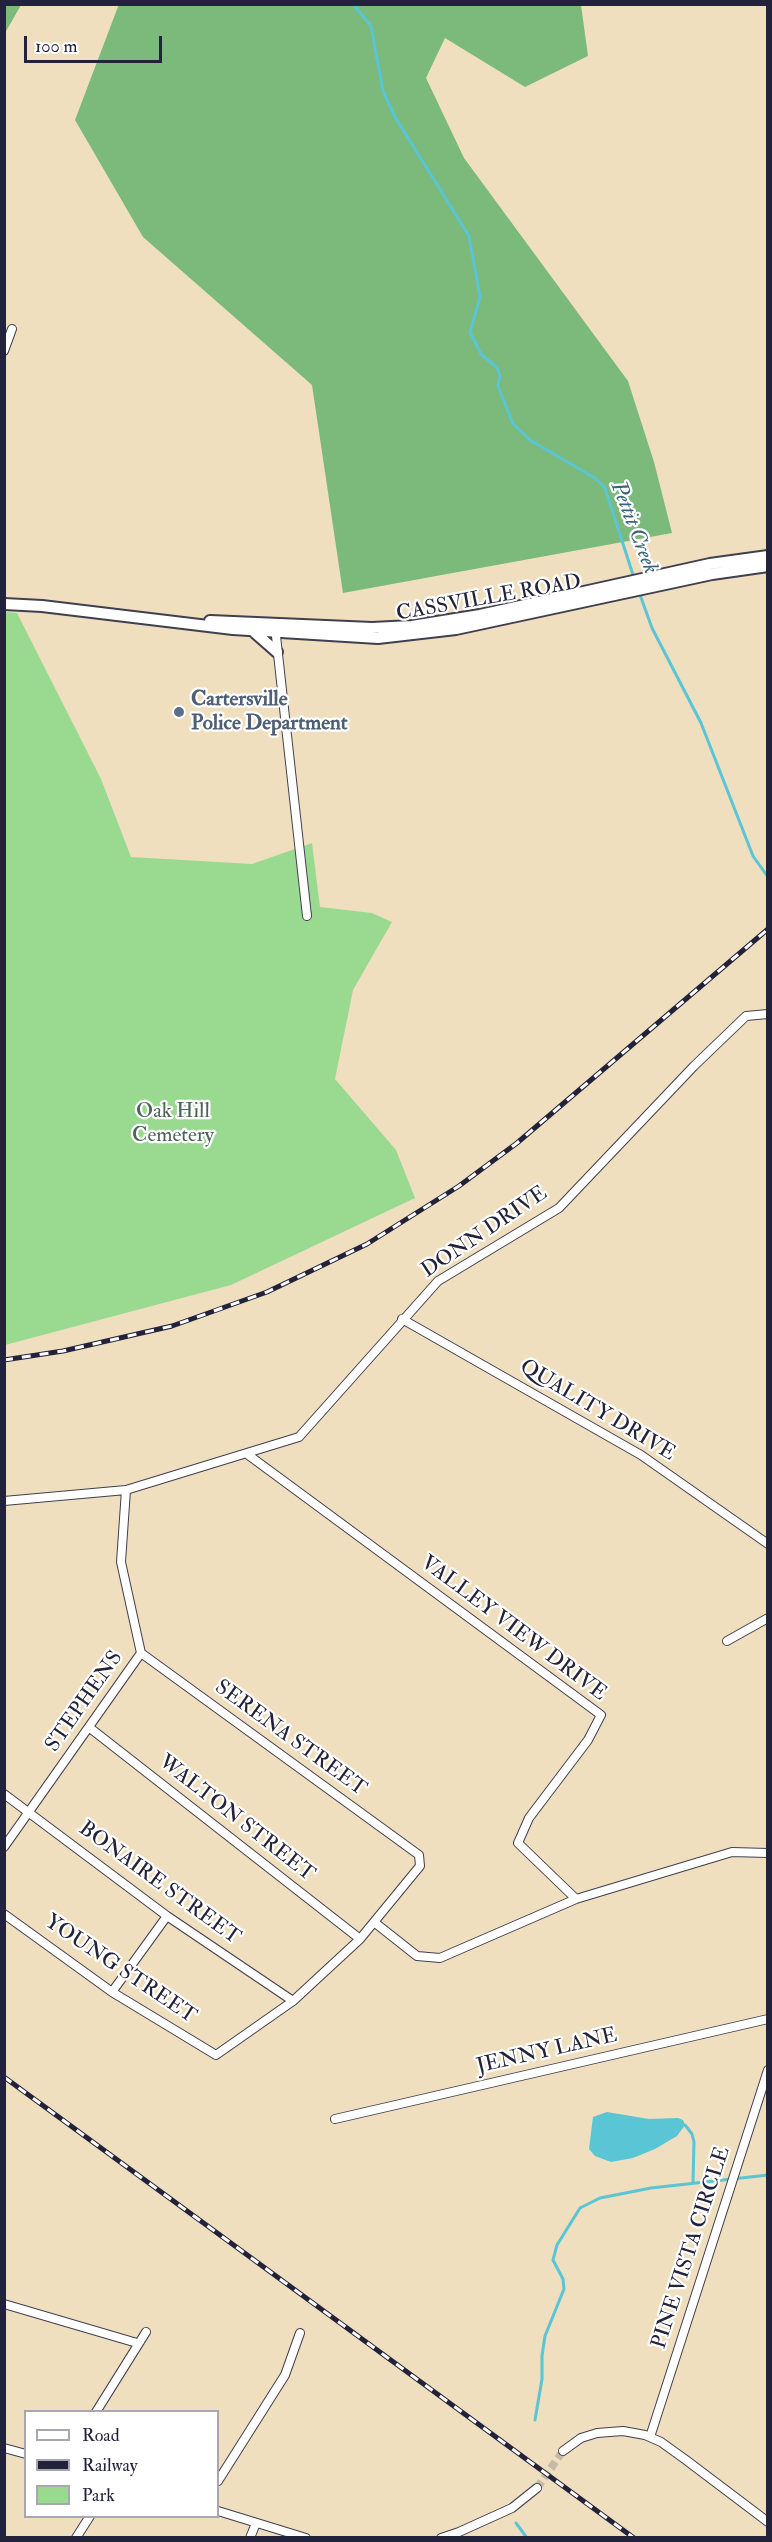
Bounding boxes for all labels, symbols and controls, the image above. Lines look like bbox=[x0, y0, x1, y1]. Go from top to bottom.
scale bar bbox=[27, 24, 165, 62]
text: 100 m bbox=[35, 35, 78, 58]
water label: Pettit Creek bbox=[603, 478, 663, 578]
street label: CASSVILLE ROAD bbox=[395, 570, 583, 628]
place label: Cartersville Police Department bbox=[191, 687, 348, 737]
marker: Cartersville Police Department bbox=[172, 705, 186, 719]
park label: Oak Hill Cemetery bbox=[132, 1099, 214, 1149]
street label: DONN DRIVE bbox=[417, 1182, 553, 1284]
street label: QUALITY DRIVE bbox=[515, 1355, 679, 1467]
street label: VALLEY VIEW DRIVE bbox=[415, 1551, 611, 1707]
street label: STEPHENS bbox=[41, 1647, 129, 1757]
street label: SERENA STREET bbox=[209, 1676, 371, 1802]
street label: WALTON STREET bbox=[153, 1750, 319, 1888]
street label: BONAIRE STREET bbox=[73, 1817, 245, 1951]
street label: YOUNG STREET bbox=[40, 1910, 200, 2030]
street label: JENNY LANE bbox=[474, 2024, 620, 2080]
street label: PINE VISTA CIRCLE bbox=[647, 2144, 737, 2352]
legend bbox=[24, 2410, 219, 2518]
text: Road bbox=[82, 2424, 120, 2447]
text: Railway bbox=[82, 2454, 138, 2477]
text: Park bbox=[82, 2484, 115, 2507]

